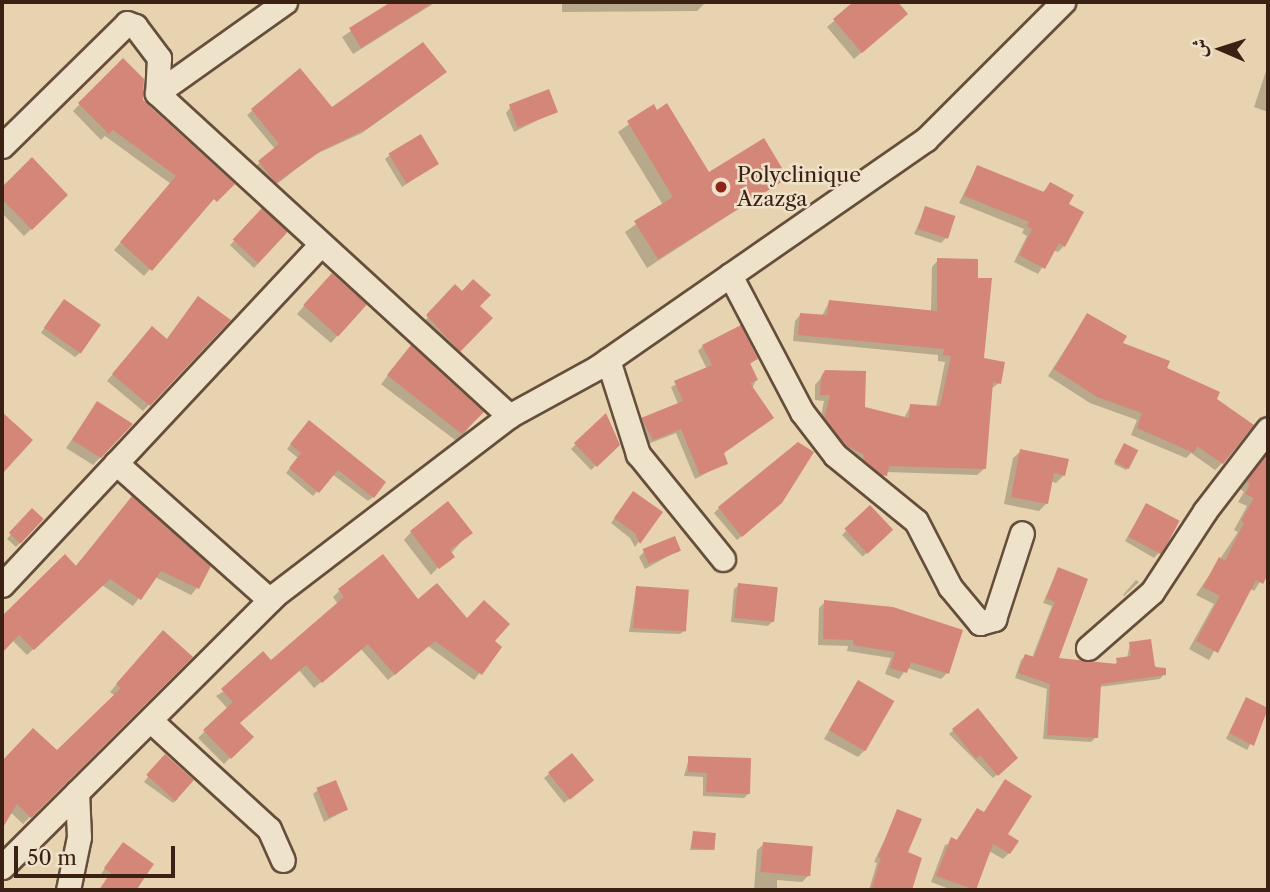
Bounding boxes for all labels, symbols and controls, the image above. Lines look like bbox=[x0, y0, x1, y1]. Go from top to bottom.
north arrow bbox=[1186, 14, 1256, 84]
text: ش bbox=[1188, 38, 1212, 58]
place label: Polyclinique Azazga bbox=[737, 162, 861, 212]
marker: Polyclinique Azazga bbox=[711, 177, 731, 197]
scale bar bbox=[18, 832, 178, 876]
text: 50 m bbox=[27, 845, 77, 870]

